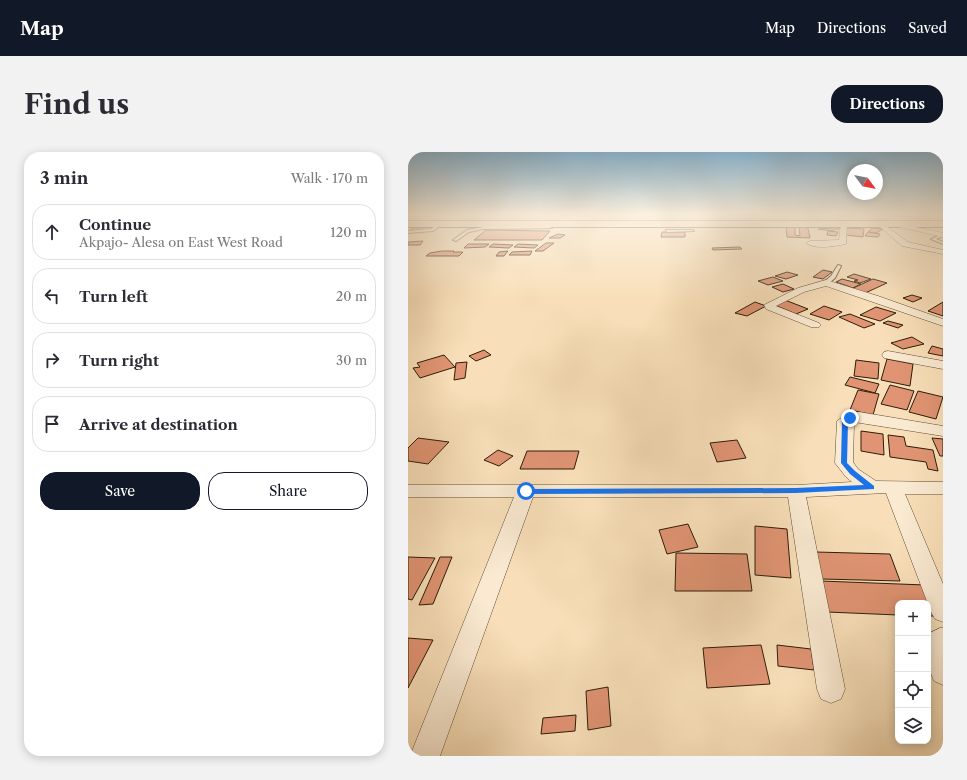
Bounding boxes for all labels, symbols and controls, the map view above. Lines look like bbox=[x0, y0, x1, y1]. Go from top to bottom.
text: Map bbox=[20, 17, 64, 40]
text: Map bbox=[765, 19, 795, 37]
text: Directions bbox=[817, 19, 886, 37]
text: Saved bbox=[908, 19, 947, 37]
button: Directions bbox=[831, 85, 943, 123]
text: Find us bbox=[24, 87, 129, 121]
north arrow bbox=[847, 164, 883, 200]
text: 3 min bbox=[40, 168, 89, 188]
text: Walk · 170 m bbox=[291, 170, 368, 186]
text: Continue bbox=[79, 215, 151, 234]
icon: ahead bbox=[41, 221, 63, 243]
text: 120 m bbox=[330, 224, 367, 240]
text: Akpajo- Alesa on East West Road bbox=[79, 234, 283, 250]
icon: left bbox=[41, 285, 63, 307]
text: Turn left bbox=[79, 287, 148, 306]
text: 20 m bbox=[336, 288, 367, 304]
icon: right bbox=[41, 349, 63, 371]
text: Turn right bbox=[79, 351, 159, 370]
text: 30 m bbox=[336, 352, 367, 368]
route end bbox=[841, 409, 859, 427]
icon: arrive bbox=[41, 413, 63, 435]
text: Arrive at destination bbox=[79, 415, 238, 434]
button: Save bbox=[40, 472, 200, 510]
button: Share bbox=[208, 472, 368, 510]
route start bbox=[517, 482, 535, 500]
map controls bbox=[895, 600, 931, 744]
button: + bbox=[895, 600, 931, 636]
button: − bbox=[895, 636, 931, 672]
button: locate bbox=[895, 672, 931, 708]
button: layers bbox=[895, 708, 931, 744]

